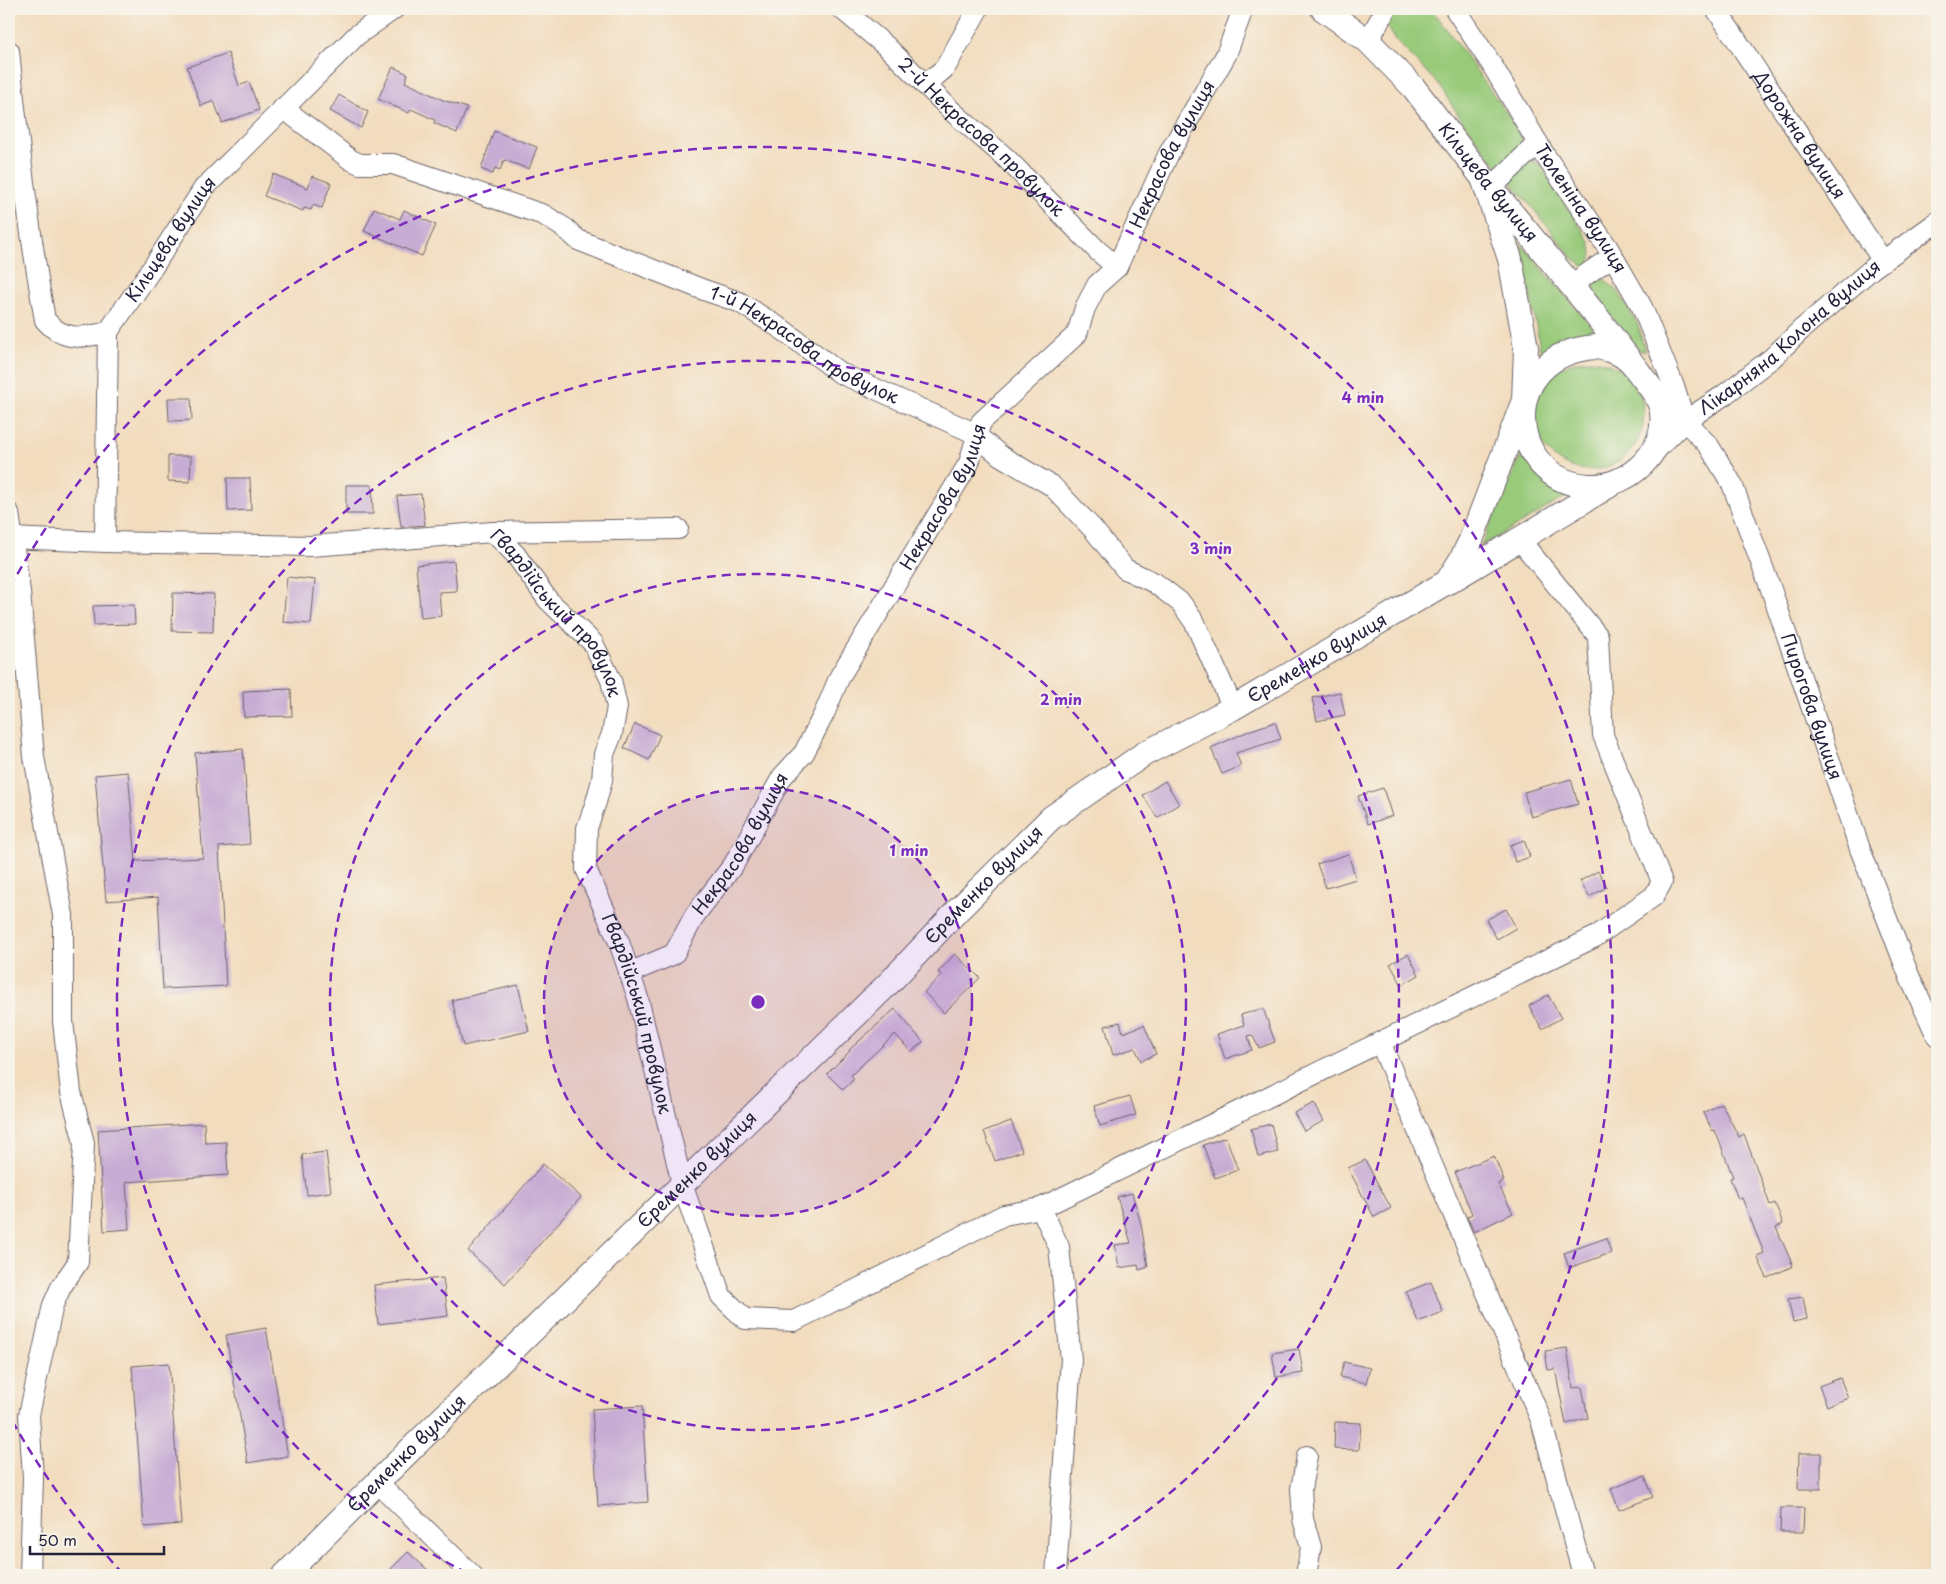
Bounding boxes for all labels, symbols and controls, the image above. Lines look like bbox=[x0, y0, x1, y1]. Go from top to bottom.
street label: 2-й Некрасова провулок bbox=[892, 50, 1072, 222]
street label: Дорожна вулиця bbox=[1748, 63, 1853, 204]
street label: Некрасова вулиця bbox=[1122, 74, 1221, 232]
street label: Кільцева вулиця bbox=[1433, 116, 1545, 247]
street label: Тюленіна вулиця bbox=[1529, 138, 1635, 277]
street label: Кільцева вулиця bbox=[118, 169, 221, 307]
street label: Лікарняна Колона вулиця bbox=[1692, 252, 1885, 421]
street label: 1-й Некрасова провулок bbox=[707, 278, 904, 410]
text: 4 min bbox=[1342, 385, 1384, 408]
street label: Некрасова вулиця bbox=[892, 420, 992, 575]
street label: Гвардійський провулок bbox=[485, 522, 629, 700]
text: 3 min bbox=[1190, 536, 1232, 559]
street label: Єременко вулиця bbox=[1242, 605, 1392, 709]
street label: Пирогова вулиця bbox=[1775, 629, 1850, 783]
text: 2 min bbox=[1040, 687, 1082, 710]
street label: Некрасова вулиця bbox=[685, 767, 794, 920]
street label: Єременко вулиця bbox=[917, 819, 1048, 950]
text: 1 min bbox=[890, 838, 928, 861]
street label: Гвардійський провулок bbox=[596, 909, 680, 1117]
centre of rings bbox=[749, 993, 767, 1011]
street label: Єременко вулиця bbox=[630, 1104, 762, 1234]
street label: Єременко вулиця bbox=[340, 1387, 472, 1518]
scale bar bbox=[30, 1524, 164, 1556]
text: 50 m bbox=[38, 1528, 77, 1551]

